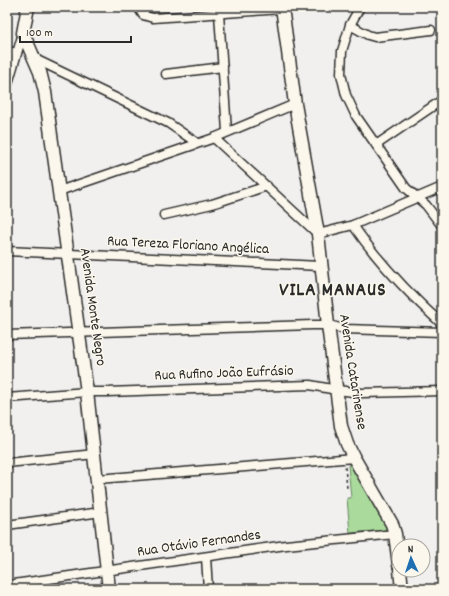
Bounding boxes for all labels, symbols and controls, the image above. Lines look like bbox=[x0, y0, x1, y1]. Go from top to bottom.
scale bar bbox=[20, 18, 131, 44]
text: 100 m bbox=[26, 25, 53, 42]
street label: Rua Tereza Floriano Angélica bbox=[107, 231, 270, 261]
street label: Avenida Monte Negro bbox=[73, 247, 111, 368]
district label: VILA MANAUS bbox=[279, 278, 387, 305]
street label: Avenida Catarinense bbox=[332, 313, 372, 432]
street label: Rua Rufino João Eufrásio bbox=[154, 361, 294, 387]
street label: Rua Otávio Fernandes bbox=[136, 524, 262, 564]
north arrow bbox=[391, 538, 431, 578]
text: N bbox=[407, 542, 414, 558]

